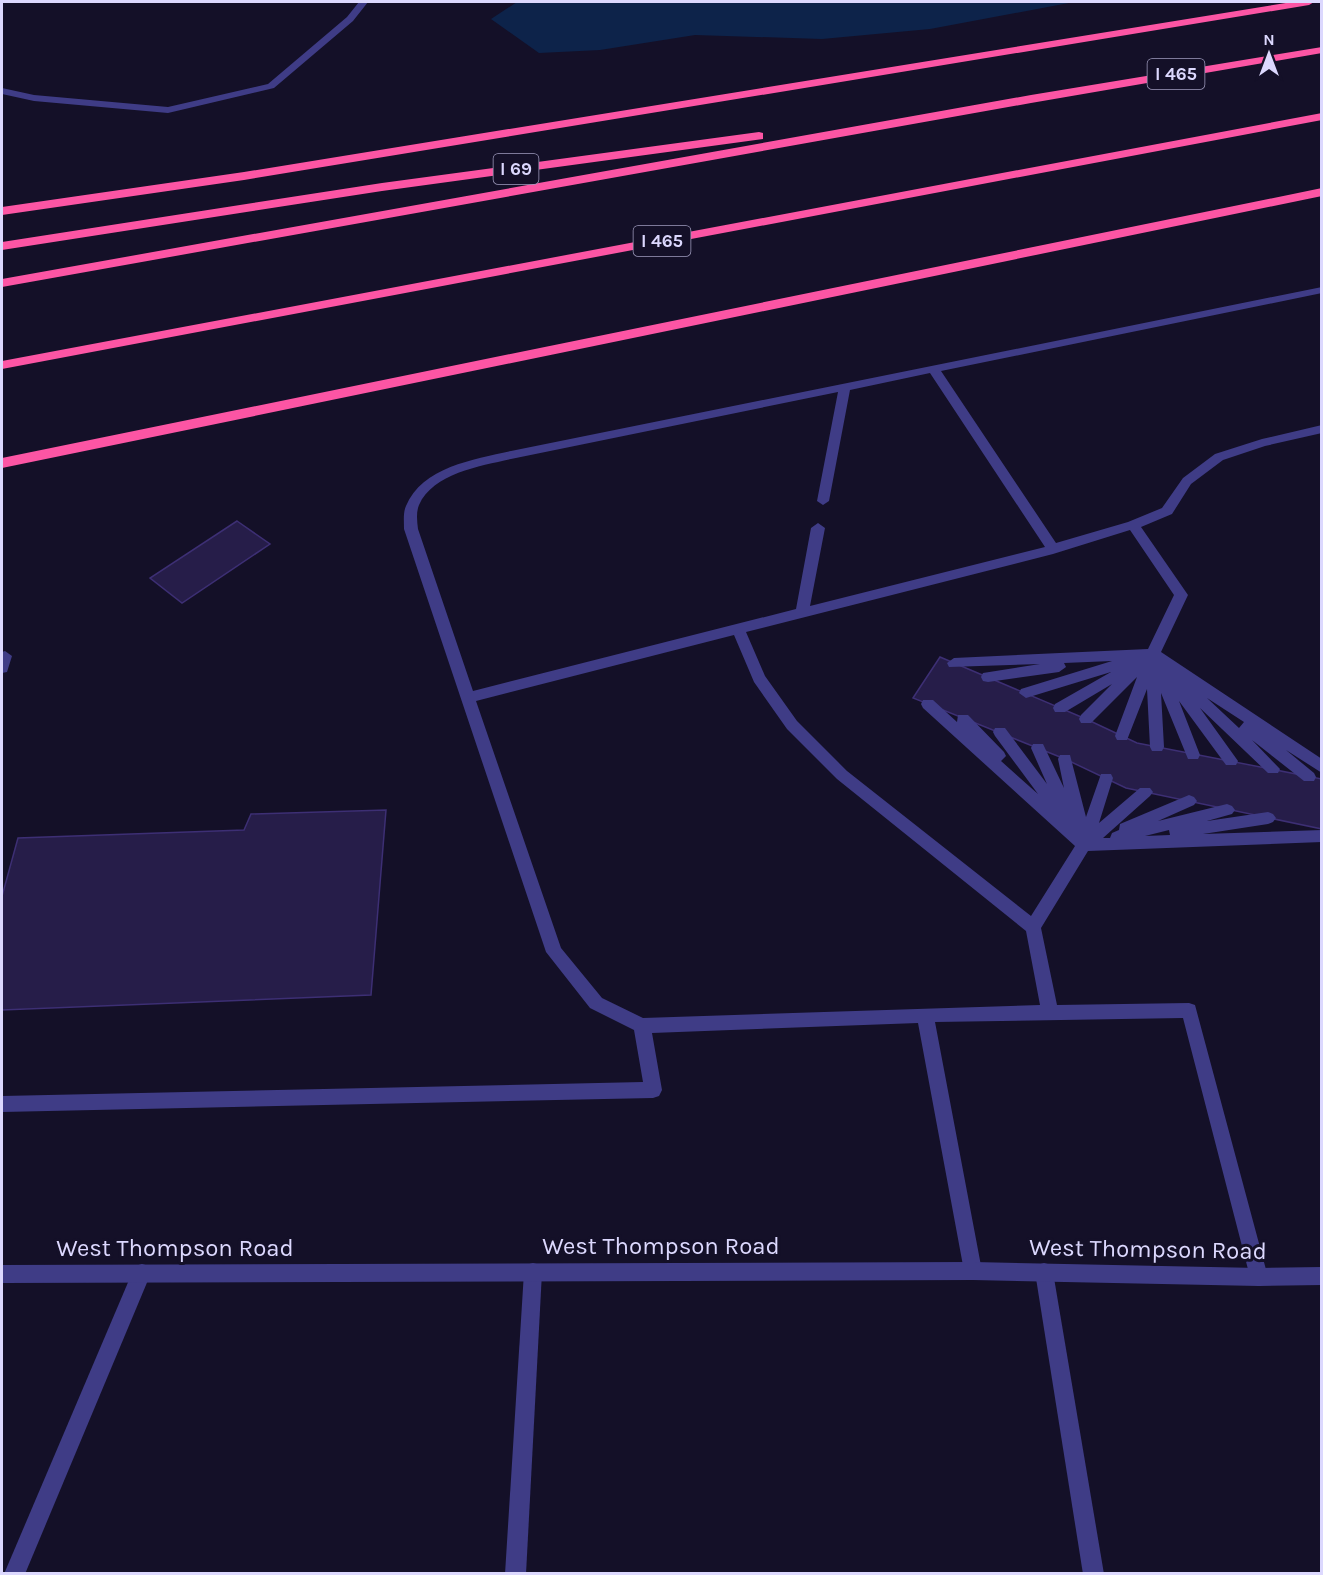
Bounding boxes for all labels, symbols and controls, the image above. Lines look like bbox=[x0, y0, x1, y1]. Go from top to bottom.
north arrow bbox=[1239, 24, 1299, 84]
text: N bbox=[1263, 30, 1275, 49]
road number: I 465 bbox=[1148, 59, 1204, 89]
road number: I 69 bbox=[494, 154, 538, 184]
road number: I 465 bbox=[634, 226, 690, 256]
street label: West Thompson Road bbox=[542, 1232, 780, 1260]
street label: West Thompson Road bbox=[1029, 1233, 1267, 1265]
street label: West Thompson Road bbox=[56, 1234, 294, 1262]

